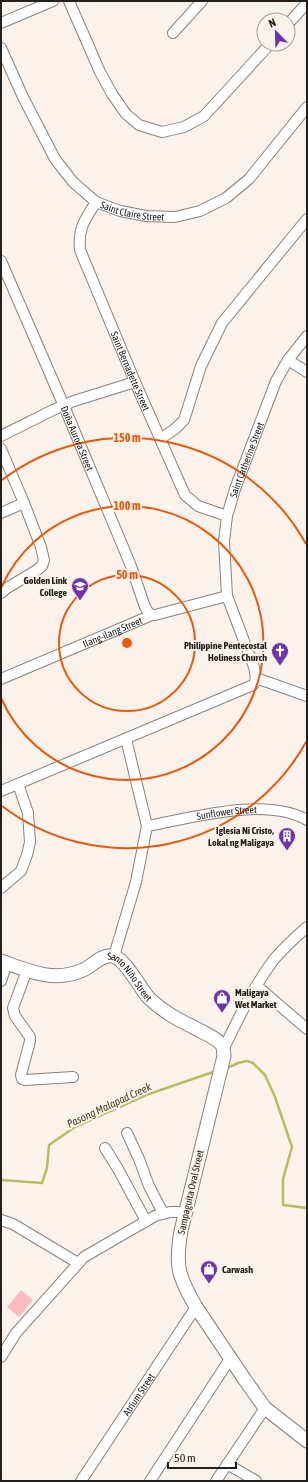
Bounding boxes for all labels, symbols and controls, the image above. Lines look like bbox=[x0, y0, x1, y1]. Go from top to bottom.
north arrow bbox=[256, 12, 296, 52]
text: N bbox=[267, 16, 277, 30]
street label: Saint Claire Street bbox=[99, 199, 165, 223]
street label: Saint Bernadette Street bbox=[109, 330, 152, 412]
street label: Doña Aurora Street bbox=[59, 404, 96, 473]
street label: Saint Catherine Street bbox=[228, 420, 266, 499]
text: 150 m bbox=[113, 431, 141, 445]
text: 100 m bbox=[113, 499, 141, 513]
text: 50 m bbox=[116, 568, 138, 582]
place label: Golden Link College bbox=[24, 575, 68, 598]
school or university icon: Golden Link College bbox=[70, 576, 90, 601]
street label: Ilang-ilang Street bbox=[81, 615, 144, 650]
centre of rings bbox=[120, 636, 134, 650]
place label: Philippine Pentecostal Holiness Church bbox=[184, 640, 267, 663]
church icon: Philippine Pentecostal Holiness Church bbox=[270, 641, 290, 666]
street label: Sunflower Street bbox=[196, 804, 257, 822]
place label: Iglesia Ni Cristo, Lokal ng Maligaya bbox=[208, 825, 274, 848]
building icon: Iglesia Ni Cristo, Lokal ng Maligaya bbox=[277, 826, 297, 851]
street label: Santo Niño Street bbox=[107, 951, 154, 1004]
place label: Maligaya Wet Market bbox=[234, 987, 277, 1010]
shop icon: Maligaya Wet Market bbox=[212, 988, 232, 1013]
water label: Pasong Malapad Creek bbox=[65, 1080, 153, 1130]
street label: Sampaguita Oval Street bbox=[175, 1149, 206, 1235]
shop icon: Carwash bbox=[199, 1259, 219, 1284]
place label: Carwash bbox=[222, 1264, 253, 1275]
street label: Atrium Street bbox=[121, 1371, 157, 1418]
scale bar bbox=[168, 1444, 236, 1470]
text: 50 m bbox=[174, 1451, 196, 1465]

